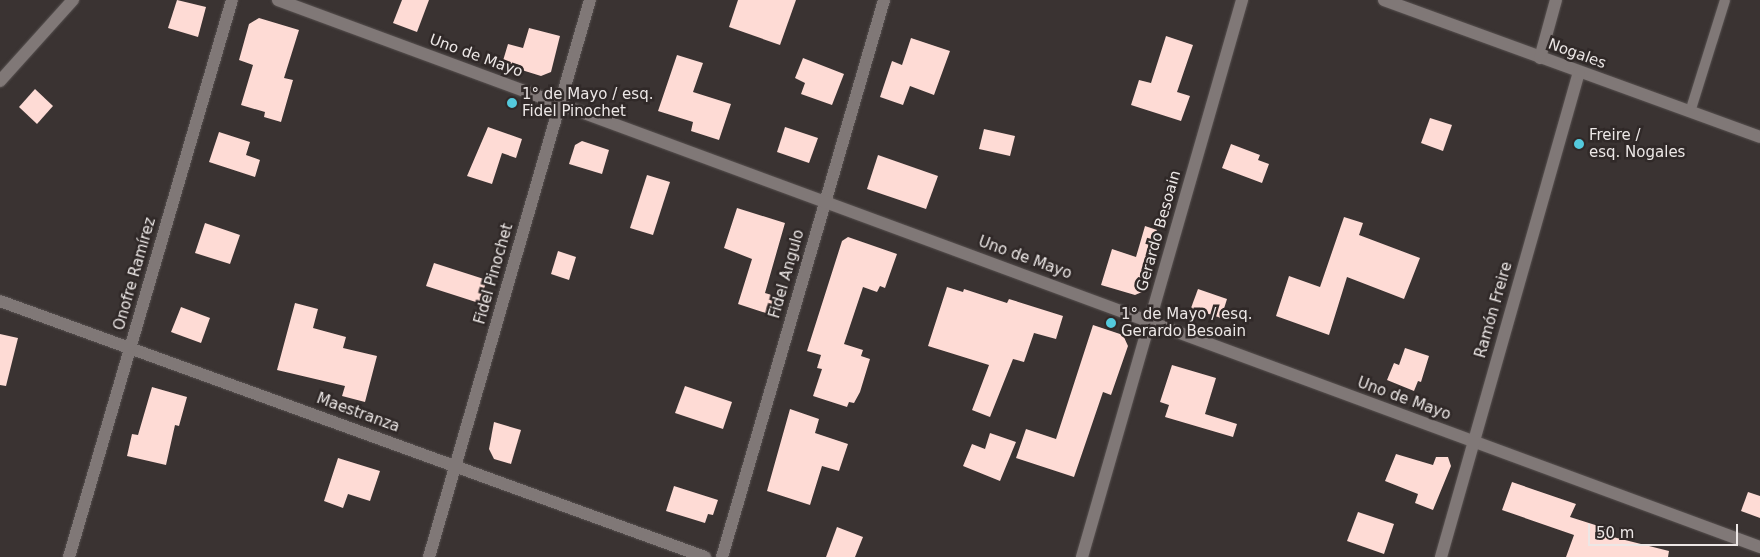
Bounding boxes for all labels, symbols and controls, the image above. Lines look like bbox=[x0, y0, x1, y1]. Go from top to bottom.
street label: Uno de Mayo bbox=[427, 31, 525, 81]
street label: Nogales bbox=[1546, 35, 1608, 73]
place label: 1° de Mayo / esq. Fidel Pinochet bbox=[522, 85, 653, 120]
marker: 1° de Mayo / esq. Fidel Pinochet bbox=[506, 97, 518, 109]
place label: Freire / esq. Nogales bbox=[1589, 126, 1685, 161]
marker: Freire / esq. Nogales bbox=[1573, 138, 1585, 150]
street label: Gerardo Besoain bbox=[1133, 168, 1185, 294]
street label: Onofre Ramírez bbox=[110, 215, 160, 333]
street label: Fidel Pinochet bbox=[471, 222, 517, 326]
street label: Fidel Angulo bbox=[766, 228, 808, 320]
street label: Uno de Mayo bbox=[976, 233, 1074, 283]
street label: Ramón Freire bbox=[1472, 260, 1516, 360]
place label: 1° de Mayo / esq. Gerardo Besoain bbox=[1121, 305, 1252, 340]
marker: 1° de Mayo / esq. Gerardo Besoain bbox=[1105, 317, 1117, 329]
street label: Uno de Mayo bbox=[1355, 374, 1453, 424]
street label: Maestranza bbox=[314, 390, 402, 436]
scale bar bbox=[1590, 514, 1740, 546]
text: 50 m bbox=[1596, 524, 1634, 542]

